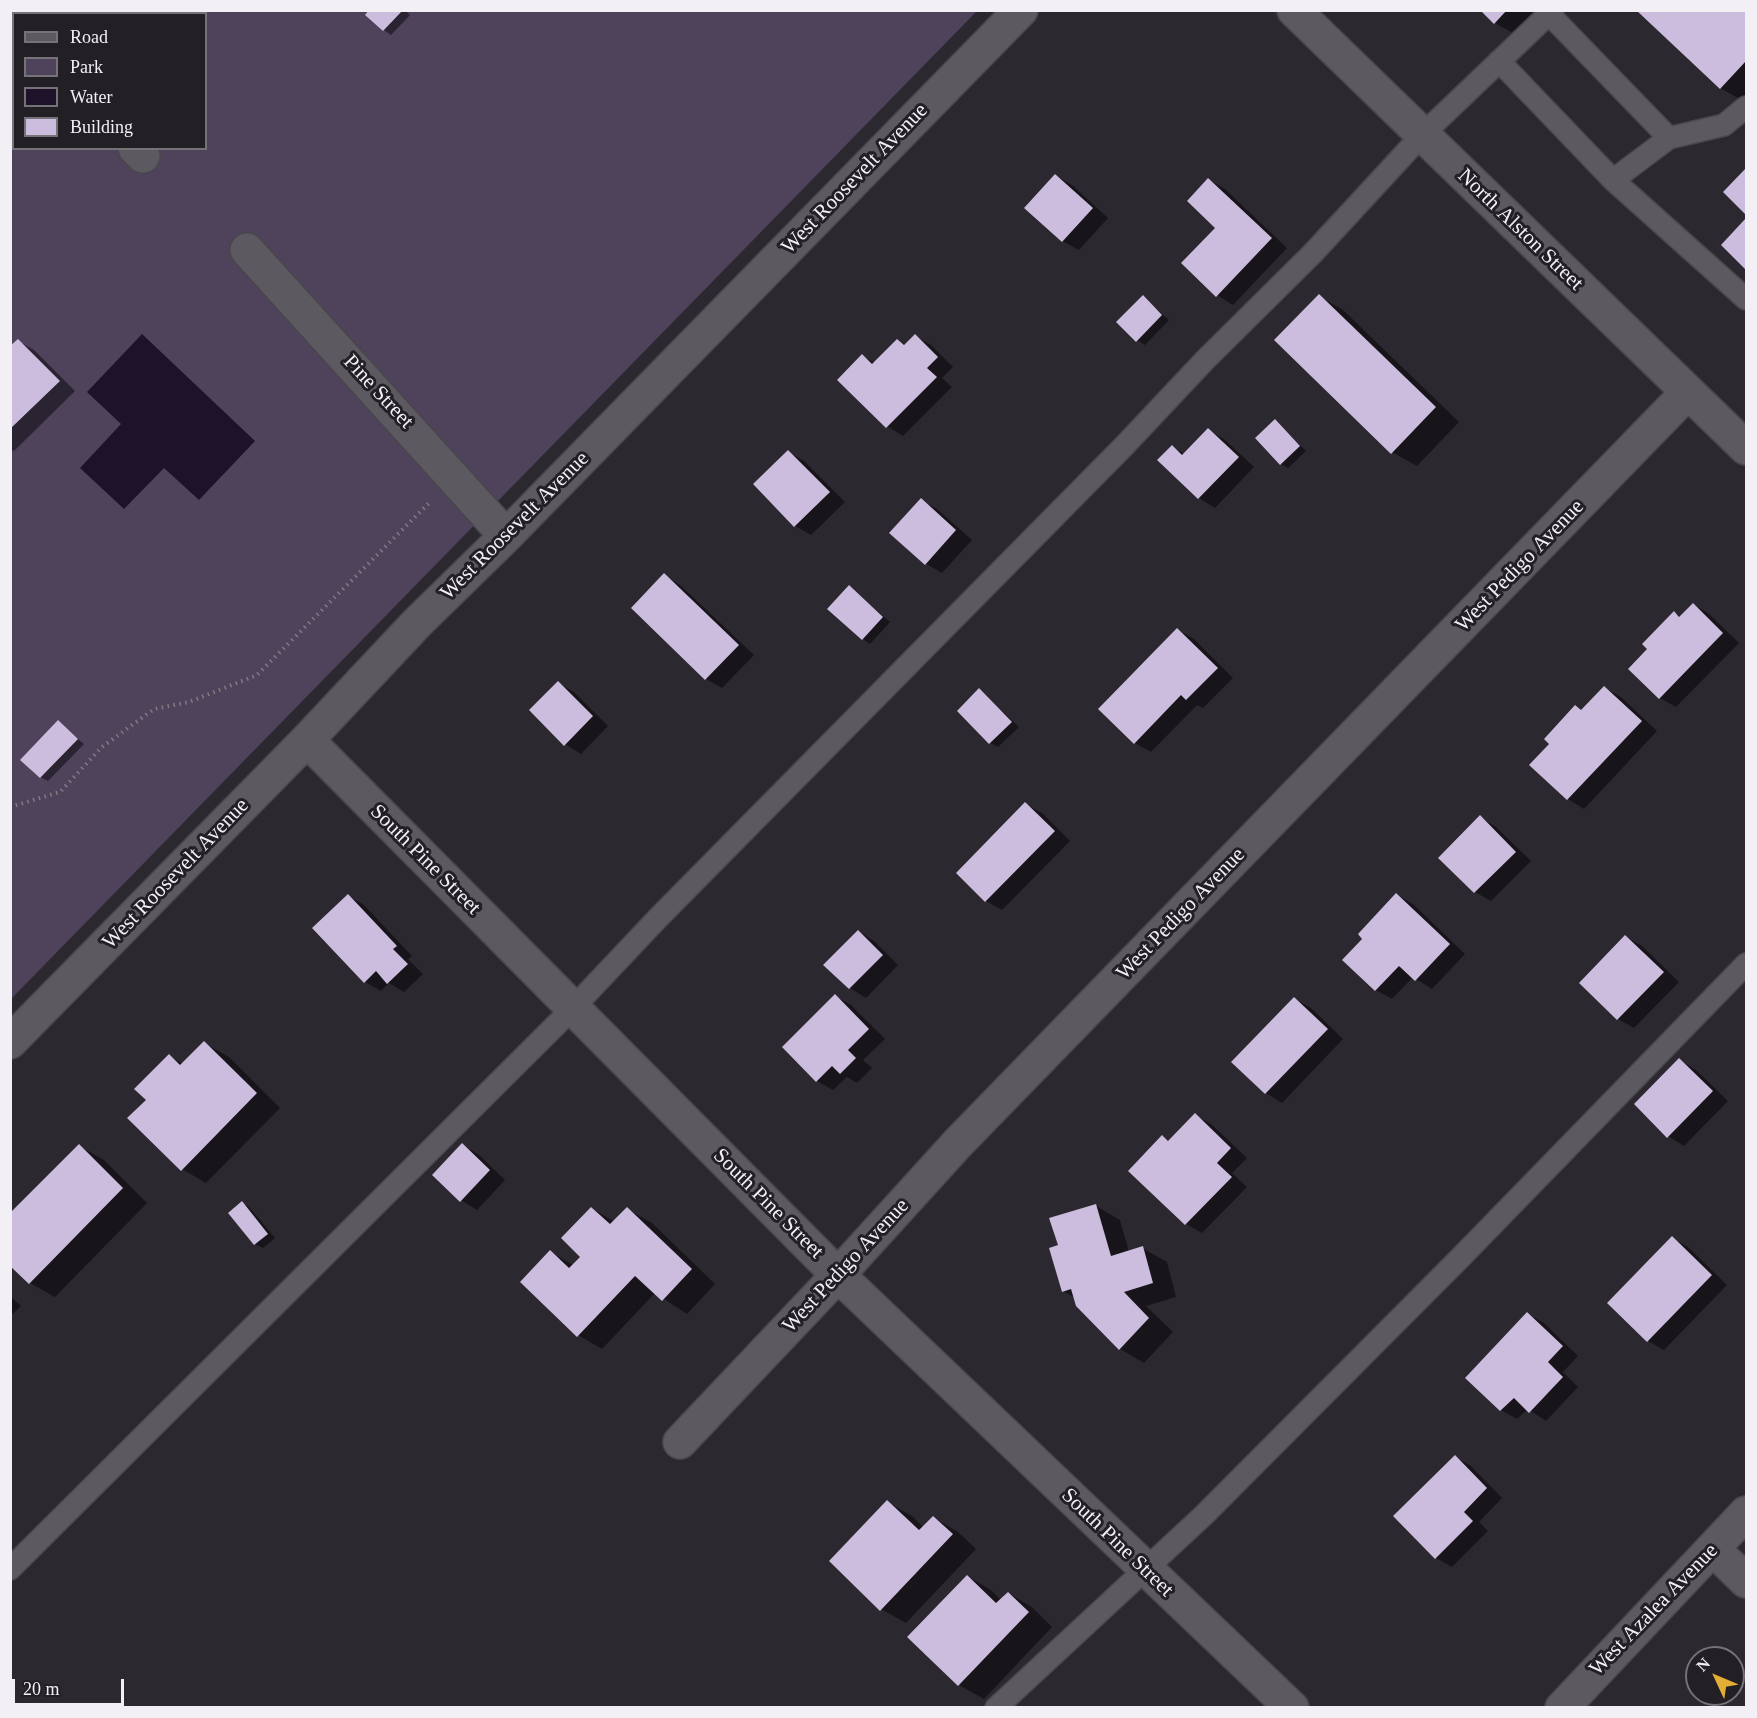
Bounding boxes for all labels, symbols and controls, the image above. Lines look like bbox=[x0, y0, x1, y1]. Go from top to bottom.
legend bbox=[12, 12, 207, 150]
text: Road bbox=[70, 27, 108, 47]
text: Park bbox=[70, 57, 103, 77]
text: Water bbox=[70, 87, 113, 107]
street label: West Roosevelt Avenue bbox=[777, 98, 933, 260]
text: Building bbox=[70, 117, 133, 137]
street label: North Alston Street bbox=[1452, 164, 1588, 296]
street label: Pine Street bbox=[338, 350, 418, 434]
street label: West Roosevelt Avenue bbox=[435, 446, 595, 606]
street label: West Pedigo Avenue bbox=[1450, 495, 1590, 637]
street label: West Roosevelt Avenue bbox=[98, 793, 254, 955]
street label: South Pine Street bbox=[365, 800, 485, 920]
street label: West Pedigo Avenue bbox=[1111, 843, 1251, 985]
street label: South Pine Street bbox=[708, 1144, 828, 1264]
street label: West Pedigo Avenue bbox=[777, 1194, 915, 1338]
street label: South Pine Street bbox=[1056, 1483, 1178, 1603]
street label: West Azalea Avenue bbox=[1585, 1539, 1723, 1681]
north arrow bbox=[1685, 1646, 1745, 1706]
text: N bbox=[1693, 1654, 1713, 1675]
scale bar bbox=[15, 1667, 128, 1705]
text: 20 m bbox=[23, 1679, 60, 1699]

